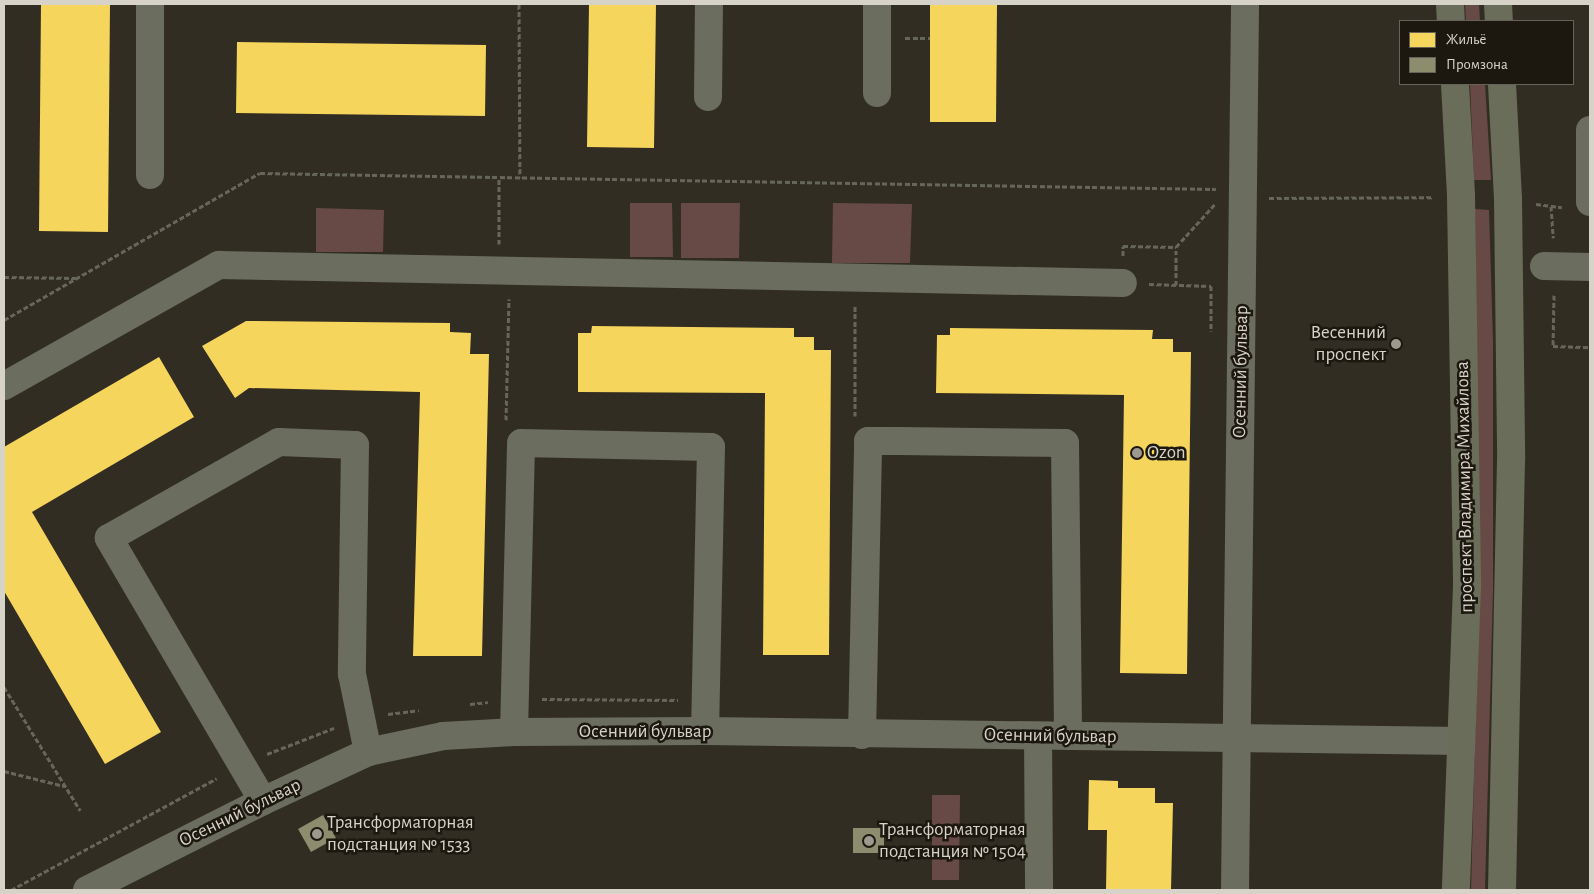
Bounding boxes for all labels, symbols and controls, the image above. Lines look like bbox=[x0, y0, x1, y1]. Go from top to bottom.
legend bbox=[1399, 20, 1574, 85]
text: Жильё bbox=[1446, 32, 1486, 47]
text: Промзона bbox=[1446, 57, 1508, 72]
street label: Осенний бульвар bbox=[1228, 305, 1254, 439]
place label: Весенний проспект bbox=[1310, 322, 1386, 366]
marker: Весенний проспект bbox=[1390, 338, 1402, 350]
street label: проспект Владимира Михайлова bbox=[1451, 361, 1479, 613]
place label: Ozon bbox=[1147, 442, 1186, 464]
marker: Ozon bbox=[1131, 447, 1143, 459]
street label: Осенний бульвар bbox=[579, 721, 711, 743]
street label: Осенний бульвар bbox=[983, 723, 1117, 749]
street label: Осенний бульвар bbox=[175, 774, 305, 852]
place label: Трансформаторная подстанция № 1533 bbox=[327, 812, 474, 856]
place label: Трансформаторная подстанция № 1504 bbox=[879, 819, 1026, 863]
marker: Трансформаторная подстанция № 1533 bbox=[311, 828, 323, 840]
marker: Трансформаторная подстанция № 1504 bbox=[863, 835, 875, 847]

